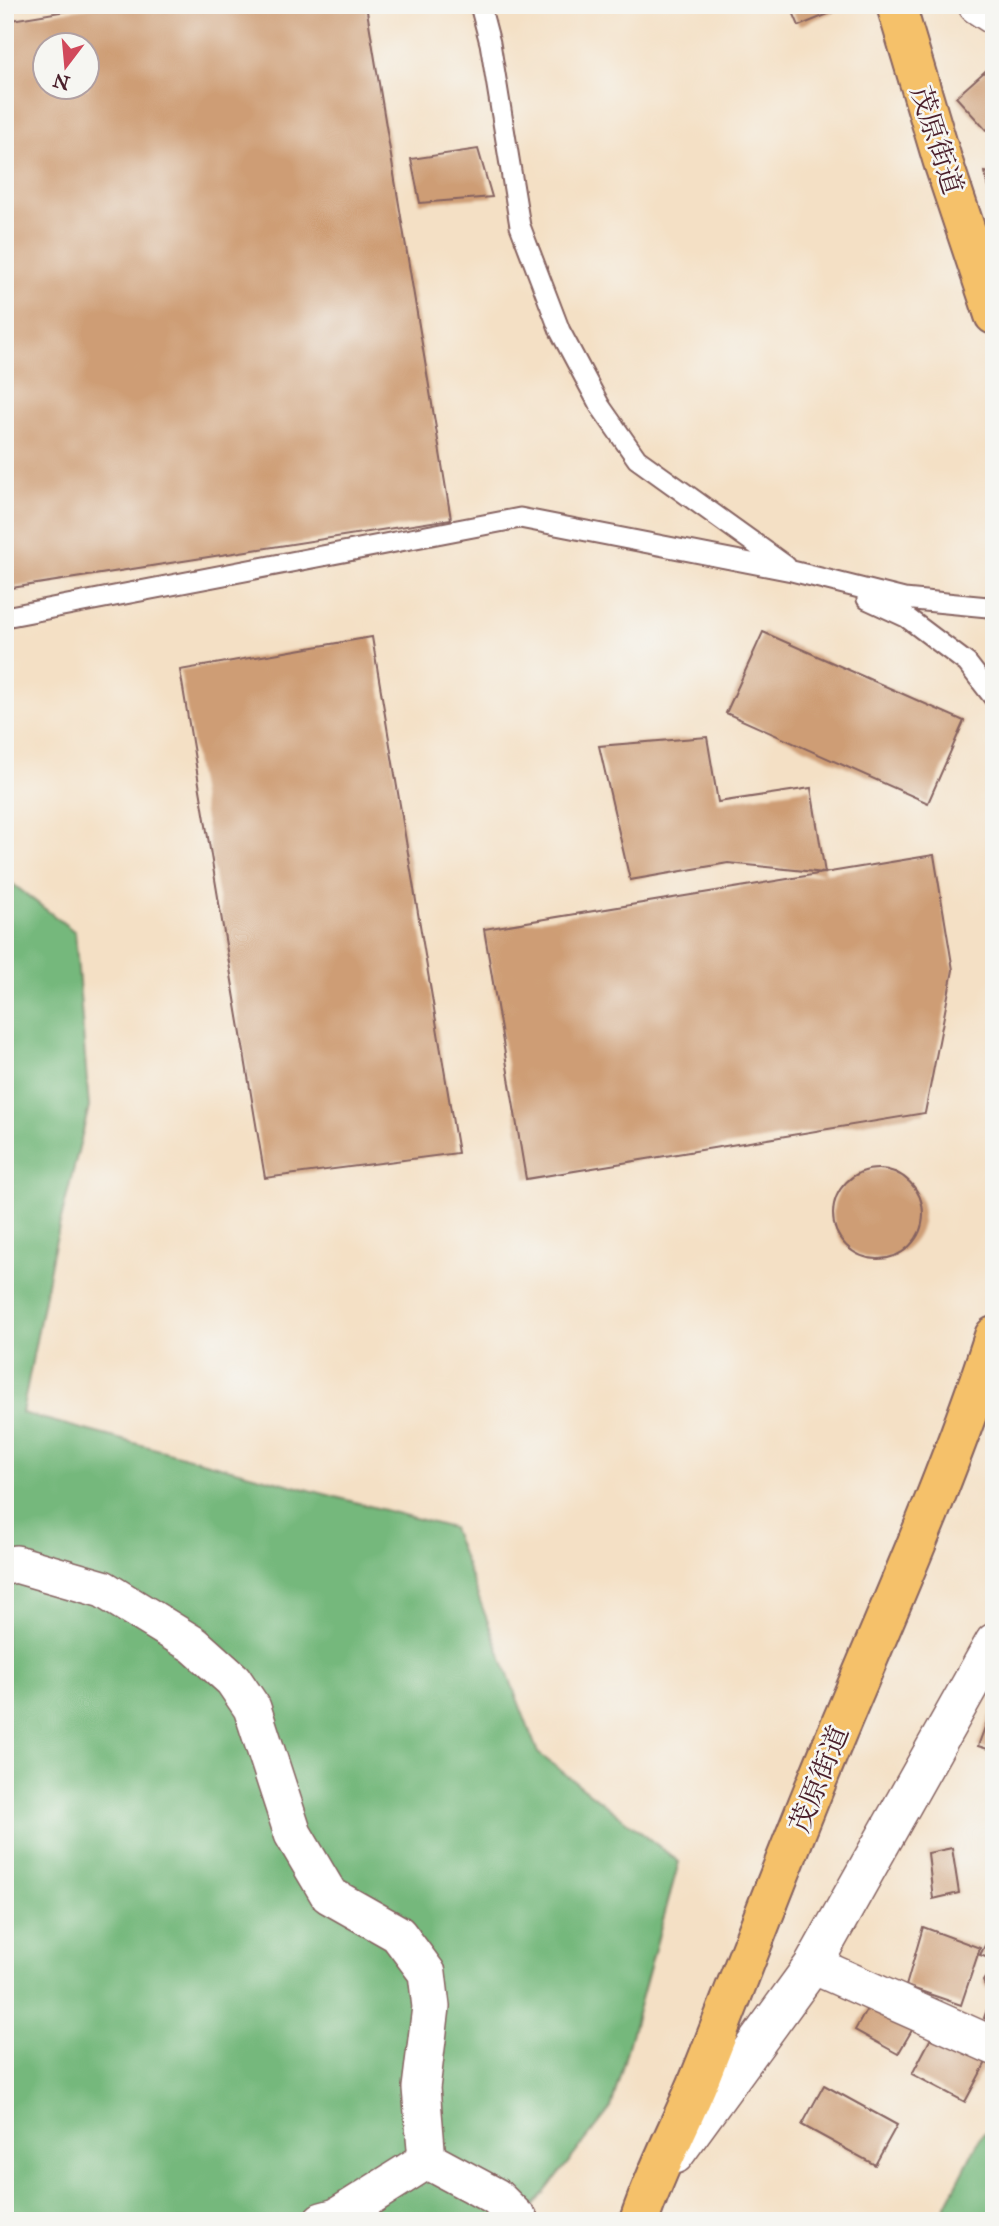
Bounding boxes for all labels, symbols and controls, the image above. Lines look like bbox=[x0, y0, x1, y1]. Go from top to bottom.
north arrow bbox=[32, 32, 102, 102]
text: N bbox=[51, 69, 72, 95]
street label: 茂原街道 bbox=[903, 81, 971, 199]
street label: 茂原街道 bbox=[782, 1721, 856, 1837]

